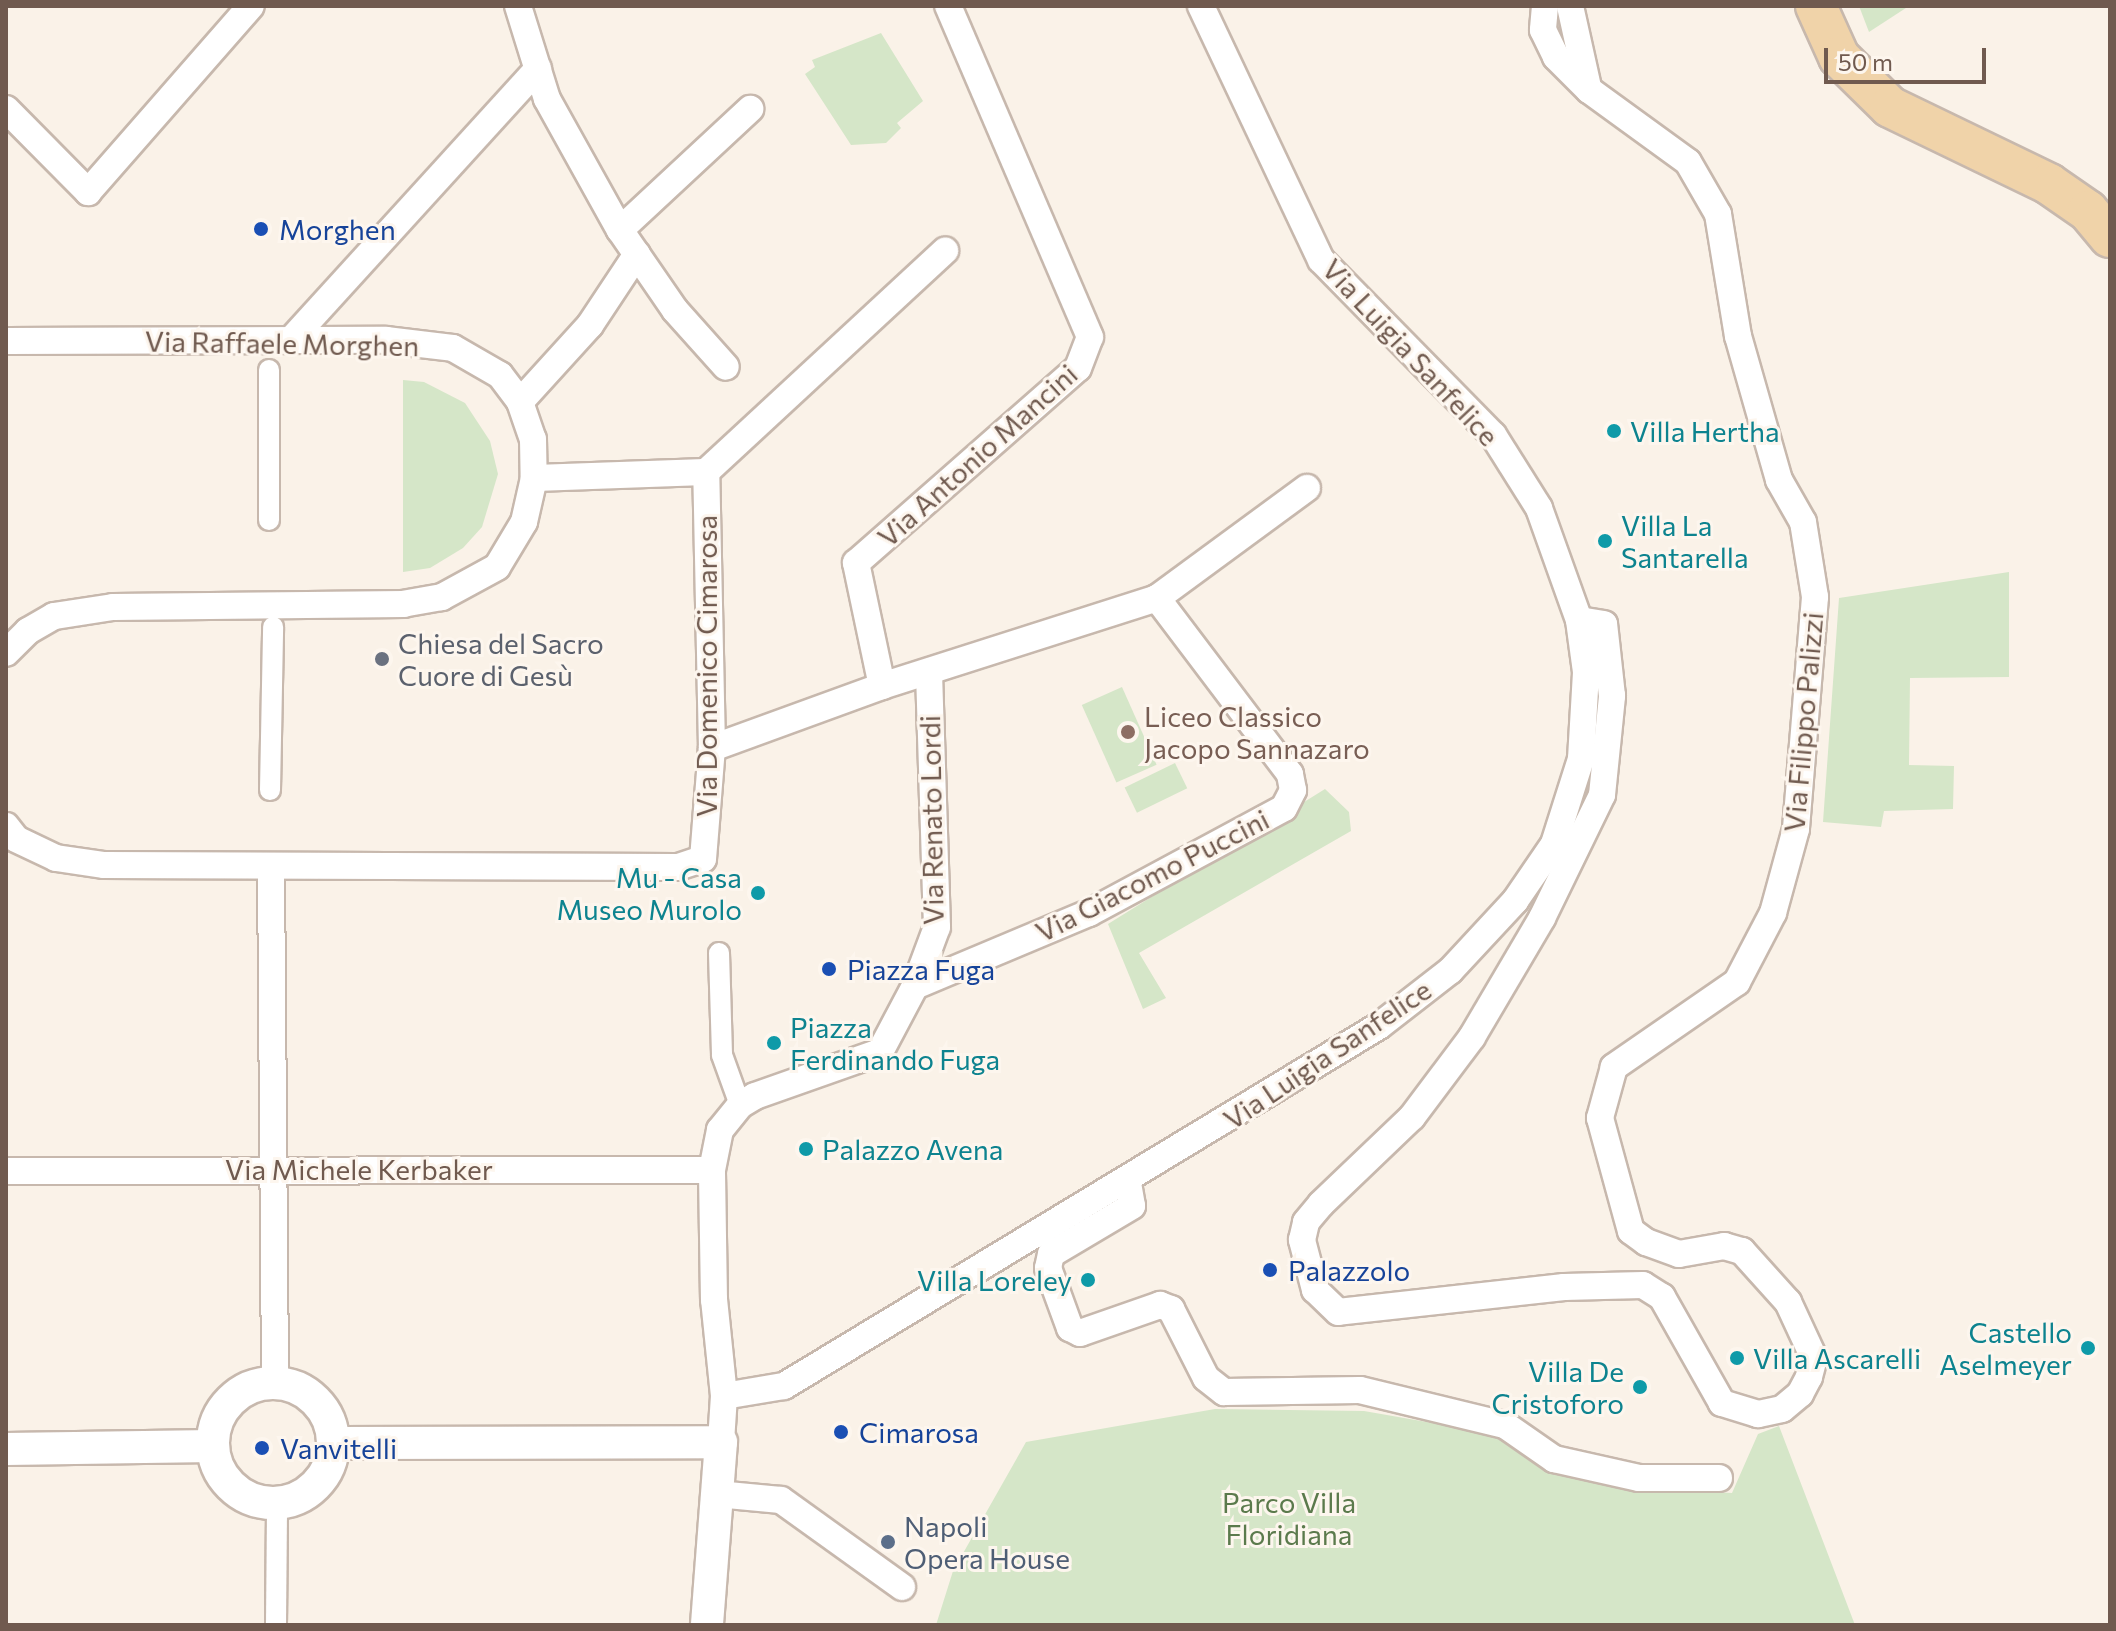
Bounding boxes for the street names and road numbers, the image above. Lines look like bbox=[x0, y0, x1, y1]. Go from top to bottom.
street label: Via Luigia Sanfelice bbox=[1316, 252, 1506, 452]
street label: Via Raffaele Morghen bbox=[145, 324, 419, 362]
street label: Via Antonio Mancini bbox=[870, 357, 1084, 553]
street label: Via Domenico Cimarosa bbox=[689, 515, 723, 817]
street label: Via Filippo Palizzi bbox=[1777, 611, 1829, 833]
street label: Via Renato Lordi bbox=[912, 715, 950, 925]
street label: Via Giacomo Puccini bbox=[1030, 802, 1274, 948]
street label: Via Luigia Sanfelice bbox=[1217, 972, 1437, 1136]
street label: Via Michele Kerbaker bbox=[225, 1152, 493, 1186]

